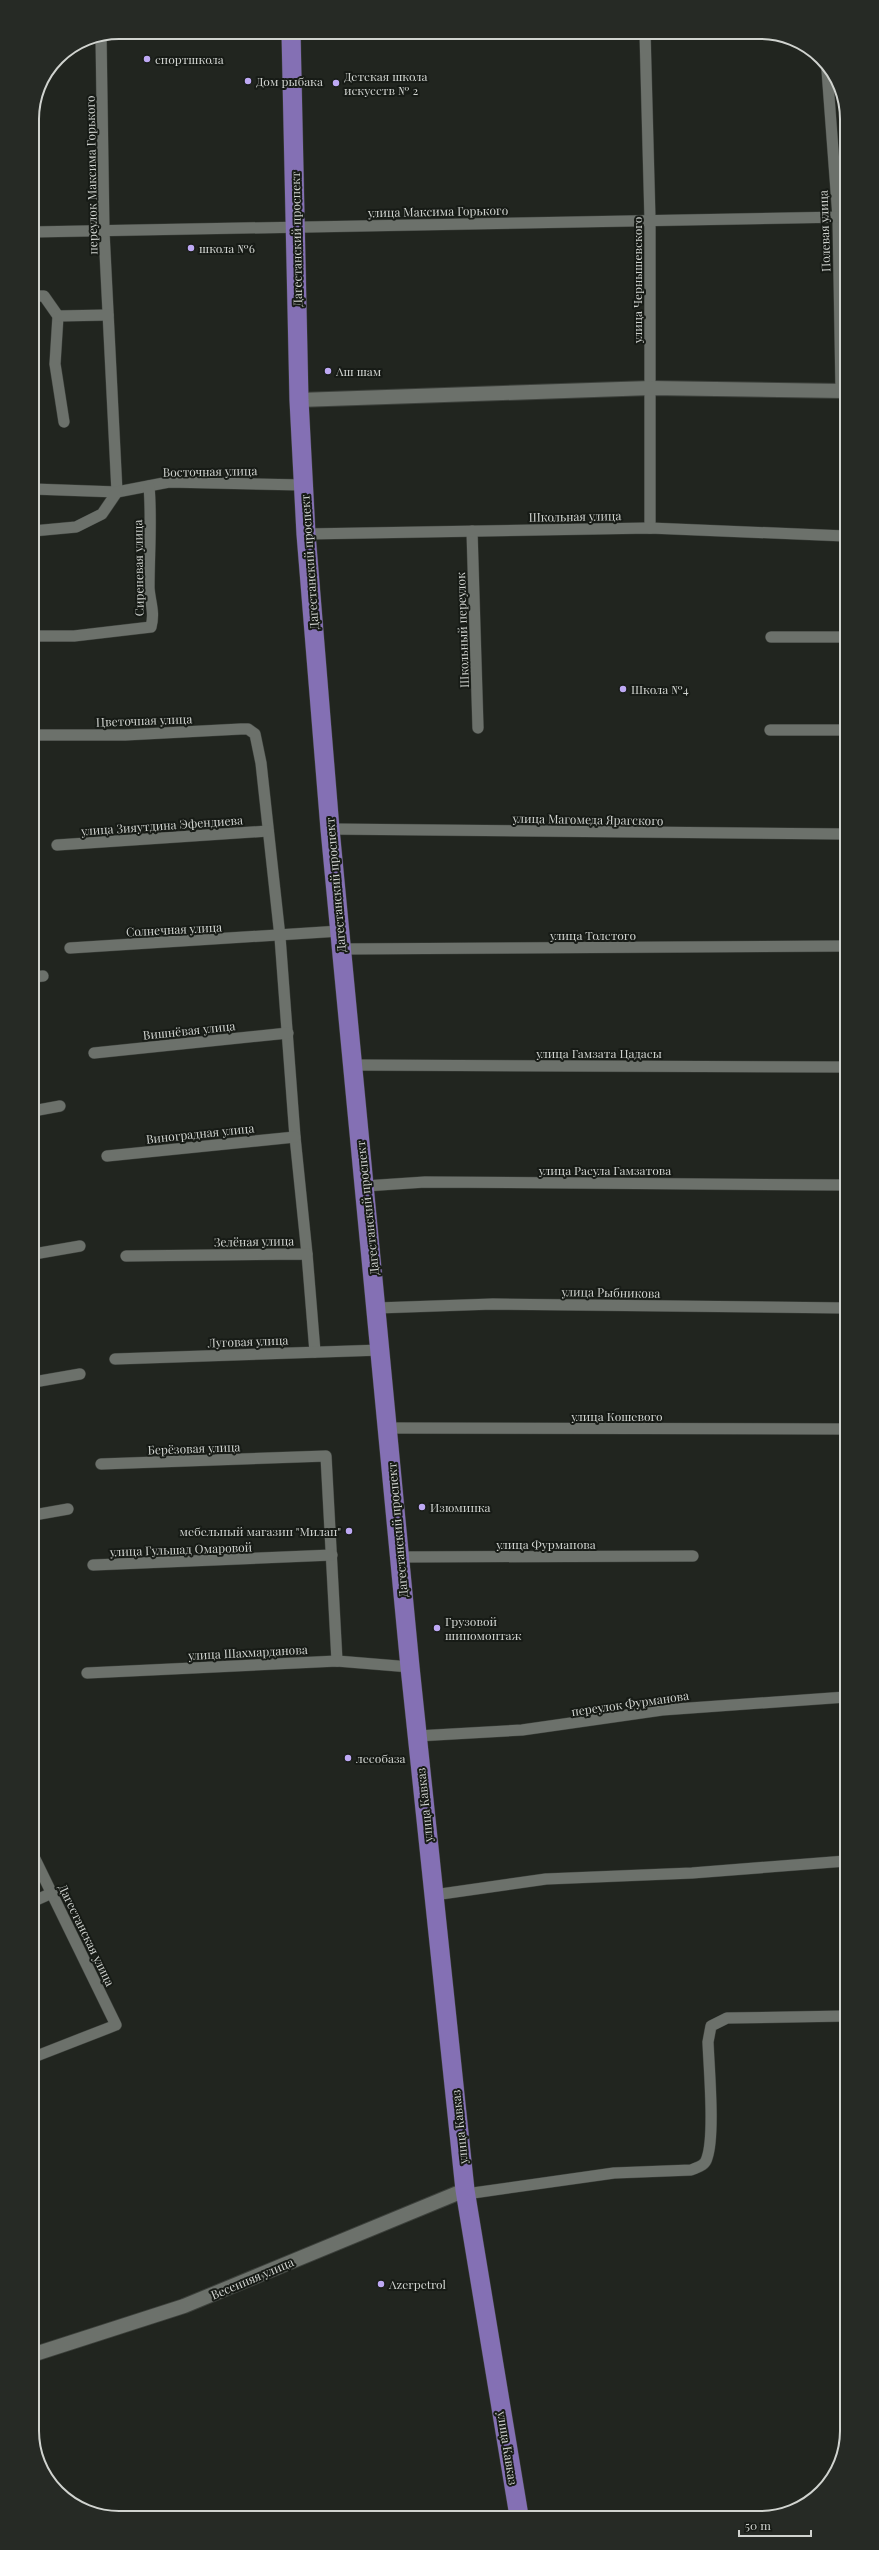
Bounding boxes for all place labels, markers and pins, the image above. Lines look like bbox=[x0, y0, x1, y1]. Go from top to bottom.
place label: спортшкола bbox=[155, 51, 224, 67]
marker: спортшкола bbox=[142, 54, 152, 64]
place label: Детская школа искусств № 2 bbox=[344, 68, 428, 98]
place label: Дом рыбака bbox=[256, 73, 323, 89]
marker: Дом рыбака bbox=[243, 76, 253, 86]
marker: Детская школа искусств № 2 bbox=[331, 78, 341, 88]
place label: школа №6 bbox=[199, 240, 255, 256]
marker: школа №6 bbox=[186, 243, 196, 253]
place label: Аш шам bbox=[335, 363, 382, 379]
marker: Аш шам bbox=[323, 366, 333, 376]
place label: Школа №4 bbox=[631, 681, 689, 697]
marker: Школа №4 bbox=[618, 684, 628, 694]
place label: Изюминка bbox=[430, 1499, 491, 1515]
marker: Изюминка bbox=[417, 1502, 427, 1512]
place label: мебельный магазин "Милан" bbox=[179, 1523, 341, 1539]
marker: мебельный магазин "Милан" bbox=[344, 1526, 354, 1536]
place label: Грузовой шиномонтаж bbox=[445, 1613, 522, 1643]
marker: Грузовой шиномонтаж bbox=[432, 1623, 442, 1633]
place label: лесобаза bbox=[356, 1750, 406, 1766]
marker: лесобаза bbox=[343, 1753, 353, 1763]
place label: Azerpetrol bbox=[388, 2276, 447, 2292]
marker: Azerpetrol bbox=[376, 2279, 386, 2289]

